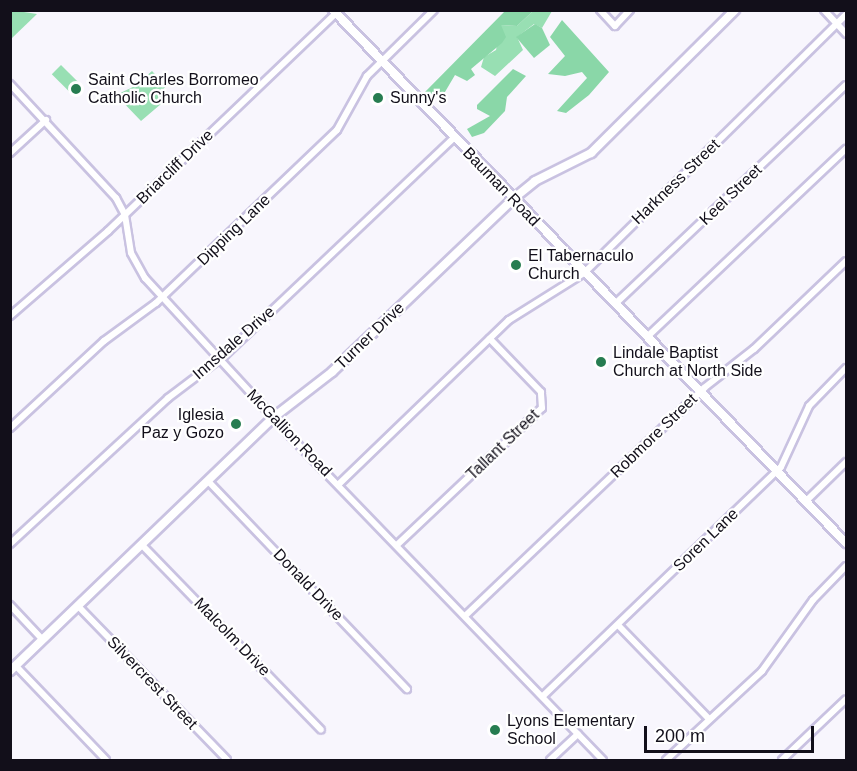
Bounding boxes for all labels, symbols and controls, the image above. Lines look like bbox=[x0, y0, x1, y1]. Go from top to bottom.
place label: Saint Charles Borromeo Catholic Church bbox=[88, 70, 259, 108]
marker: Saint Charles Borromeo Catholic Church bbox=[69, 82, 83, 96]
place label: Sunny's bbox=[390, 88, 446, 108]
marker: Sunny's bbox=[371, 91, 385, 105]
street label: Briarcliff Drive bbox=[133, 126, 217, 208]
street label: Harkness Street bbox=[628, 135, 724, 229]
street label: Bauman Road bbox=[459, 144, 543, 230]
street label: Keel Street bbox=[696, 161, 766, 229]
street label: Dipping Lane bbox=[193, 190, 275, 270]
place label: El Tabernaculo Church bbox=[528, 246, 634, 284]
marker: El Tabernaculo Church bbox=[509, 258, 523, 272]
street label: Turner Drive bbox=[332, 298, 408, 374]
street label: Innsdale Drive bbox=[189, 302, 279, 384]
place label: Lindale Baptist Church at North Side bbox=[613, 343, 762, 381]
marker: Lindale Baptist Church at North Side bbox=[594, 355, 608, 369]
street label: McGallion Road bbox=[243, 385, 335, 481]
street label: Robmore Street bbox=[607, 390, 701, 482]
place label: Iglesia Paz y Gozo bbox=[141, 405, 224, 443]
street label: Tallant Street bbox=[463, 406, 543, 484]
marker: Iglesia Paz y Gozo bbox=[229, 417, 243, 431]
street label: Soren Lane bbox=[670, 504, 742, 576]
street label: Donald Drive bbox=[269, 545, 347, 625]
street label: Malcolm Drive bbox=[190, 594, 274, 680]
street label: Silvercrest Street bbox=[103, 633, 201, 733]
place label: Lyons Elementary School bbox=[507, 711, 634, 749]
scale bar bbox=[647, 714, 816, 752]
marker: Lyons Elementary School bbox=[488, 723, 502, 737]
text: 200 m bbox=[655, 726, 705, 746]

